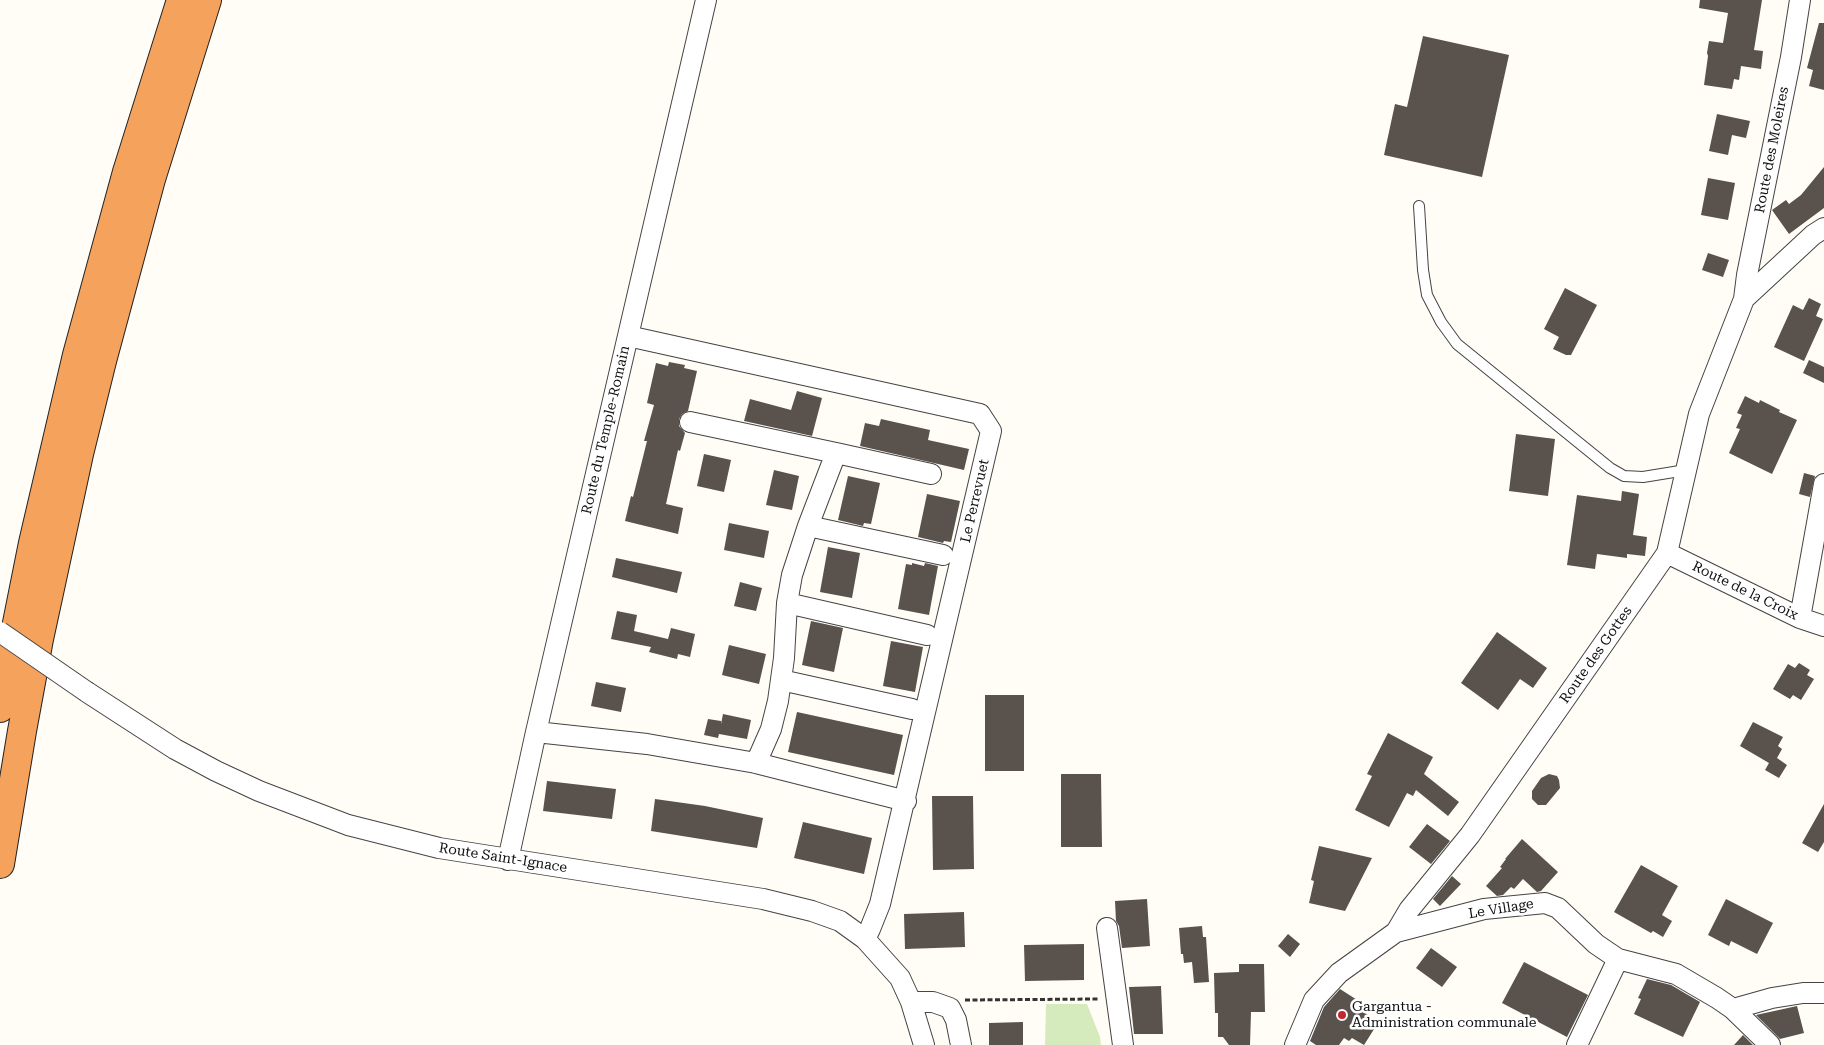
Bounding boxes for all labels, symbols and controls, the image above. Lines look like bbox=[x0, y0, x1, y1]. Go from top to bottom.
street label: Route des Moleires bbox=[1752, 85, 1792, 215]
street label: Route du Temple-Romain bbox=[578, 344, 634, 516]
street label: Le Perrevuet bbox=[957, 458, 993, 544]
street label: Route de la Croix bbox=[1689, 558, 1801, 624]
street label: Route des Gottes bbox=[1556, 603, 1636, 707]
street label: Route Saint-Ignace bbox=[438, 840, 568, 876]
street label: Le Village bbox=[1467, 896, 1535, 922]
place label: Gargantua - Administration communale bbox=[1352, 999, 1537, 1032]
marker: Gargantua - Administration communale bbox=[1336, 1009, 1348, 1021]

